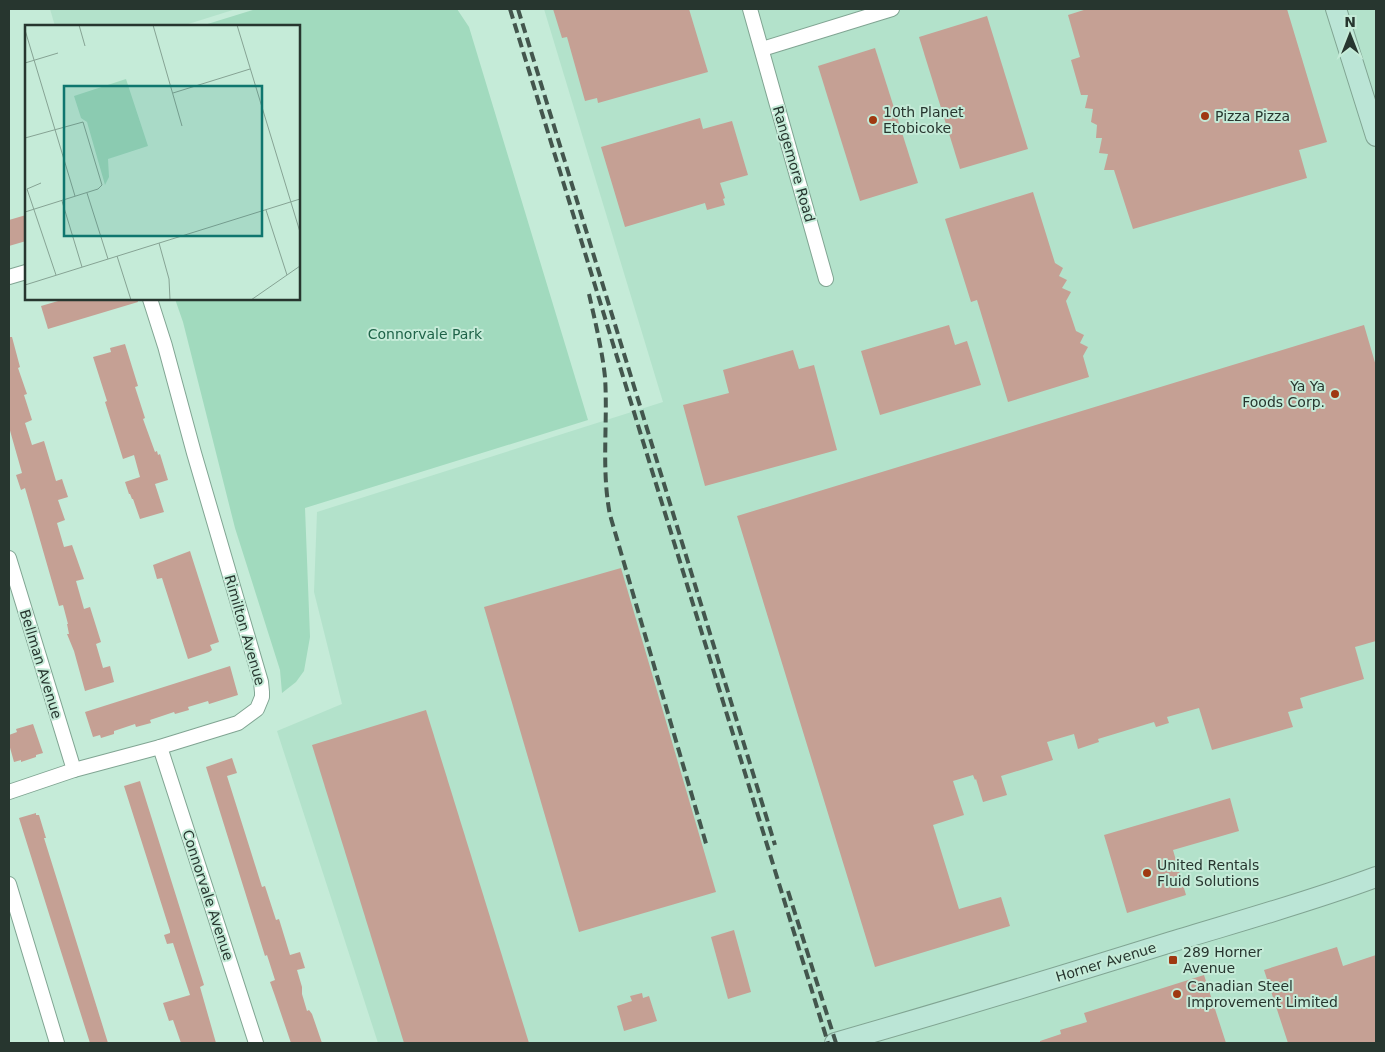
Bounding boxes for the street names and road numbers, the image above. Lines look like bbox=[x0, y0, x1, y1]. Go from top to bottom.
street label: Rangemore Road bbox=[770, 104, 818, 224]
street label: Rimilton Avenue bbox=[222, 573, 268, 687]
street label: Bellman Avenue bbox=[17, 607, 65, 721]
street label: Connorvale Avenue bbox=[179, 828, 237, 962]
street label: Horner Avenue bbox=[1054, 939, 1158, 985]

